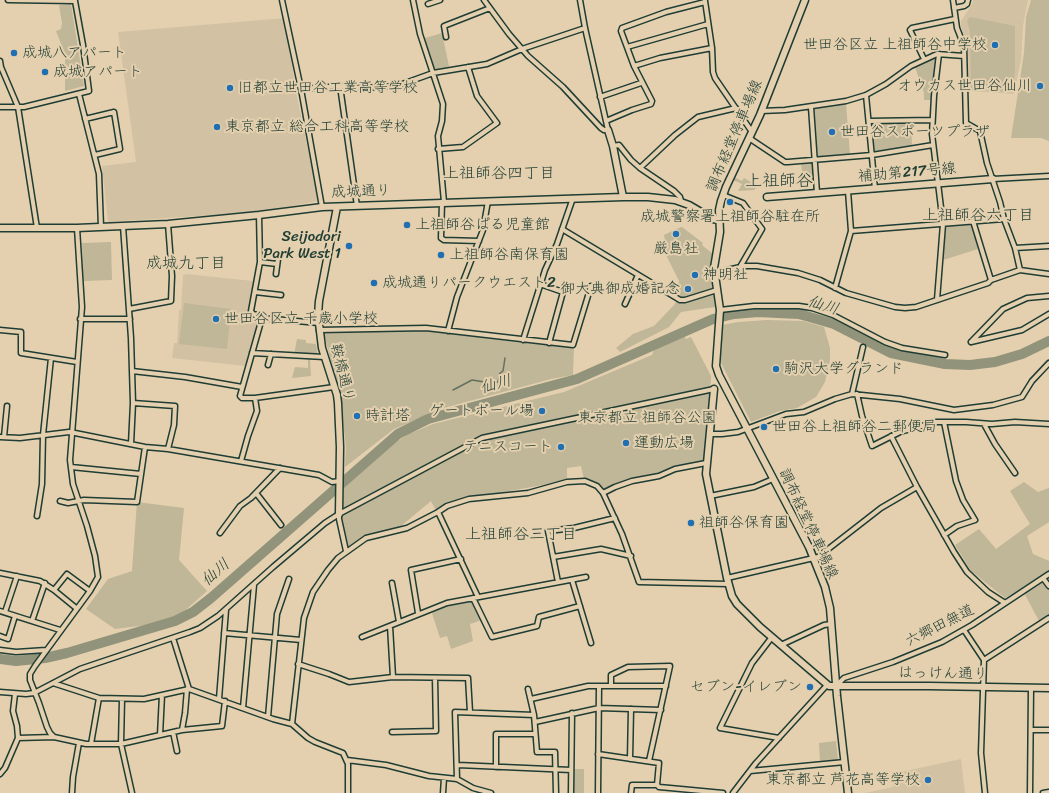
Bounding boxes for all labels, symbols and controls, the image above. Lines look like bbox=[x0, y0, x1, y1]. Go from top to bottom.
place label: 世田谷区立 上祖師谷中学校 bbox=[803, 36, 987, 54]
marker: 世田谷区立 上祖師谷中学校 bbox=[990, 40, 1000, 50]
place label: 成城八アパート bbox=[22, 44, 127, 62]
marker: 成城八アパート bbox=[9, 48, 19, 58]
place label: 成城アパート bbox=[53, 63, 143, 81]
marker: 成城アパート bbox=[40, 67, 50, 77]
street label: 調布経堂停車場線 bbox=[703, 77, 767, 195]
place label: オウカス世田谷仙川 bbox=[897, 77, 1032, 95]
place label: 旧都立世田谷工業高等学校 bbox=[238, 79, 418, 97]
marker: オウカス世田谷仙川 bbox=[1035, 81, 1045, 91]
marker: 旧都立世田谷工業高等学校 bbox=[225, 83, 235, 93]
place label: 東京都立 総合工科高等学校 bbox=[225, 118, 409, 136]
marker: 東京都立 総合工科高等学校 bbox=[212, 122, 222, 132]
place label: 世田谷スポーツプラザ bbox=[840, 123, 990, 141]
marker: 世田谷スポーツプラザ bbox=[827, 127, 837, 137]
street label: 補助第217号線 bbox=[857, 160, 957, 186]
district label: 上祖師谷四丁目 bbox=[443, 164, 555, 184]
district label: 上祖師谷 bbox=[745, 172, 813, 192]
street label: 成城通り bbox=[331, 182, 391, 202]
marker: 成城警察署上祖師谷駐在所 bbox=[725, 197, 735, 207]
district label: 上祖師谷六丁目 bbox=[922, 206, 1034, 226]
place label: 成城警察署上祖師谷駐在所 bbox=[640, 208, 820, 226]
place label: 上祖師谷ぱる児童館 bbox=[415, 216, 550, 234]
marker: 上祖師谷ぱる児童館 bbox=[402, 220, 412, 230]
place label: Seijodori Park West 1 bbox=[263, 228, 341, 263]
marker: 厳島社 bbox=[671, 229, 681, 239]
place label: 厳島社 bbox=[654, 240, 698, 258]
marker: Seijodori Park West 1 bbox=[344, 241, 354, 251]
place label: 上祖師谷南保育園 bbox=[449, 246, 569, 264]
marker: 上祖師谷南保育園 bbox=[436, 250, 446, 260]
district label: 成城九丁目 bbox=[146, 254, 226, 274]
place label: 神明社 bbox=[703, 266, 748, 284]
marker: 神明社 bbox=[690, 270, 700, 280]
place label: 成城通りパークウエスト2 bbox=[382, 274, 556, 292]
marker: 成城通りパークウエスト2 bbox=[369, 278, 379, 288]
place label: 御大典御成婚記念 bbox=[560, 280, 680, 298]
marker: 御大典御成婚記念 bbox=[683, 284, 693, 294]
water label: 仙川 bbox=[805, 292, 841, 320]
place label: 世田谷区立 千歳小学校 bbox=[224, 310, 378, 328]
marker: 世田谷区立 千歳小学校 bbox=[211, 314, 221, 324]
street label: 鞍橋通り bbox=[326, 342, 358, 404]
place label: 駒沢大学グランド bbox=[784, 360, 904, 378]
marker: 駒沢大学グランド bbox=[771, 364, 781, 374]
water label: 仙川 bbox=[478, 372, 514, 398]
place label: ゲートボール場 bbox=[429, 402, 534, 420]
marker: ゲートボール場 bbox=[537, 406, 547, 416]
place label: 時計塔 bbox=[365, 407, 410, 425]
park label: 東京都立 祖師谷公園 bbox=[578, 409, 716, 427]
marker: 時計塔 bbox=[352, 411, 362, 421]
place label: 世田谷上祖師谷二郵便局 bbox=[772, 418, 937, 436]
marker: 世田谷上祖師谷二郵便局 bbox=[759, 422, 769, 432]
place label: 運動広場 bbox=[634, 434, 694, 452]
place label: テニスコート bbox=[463, 438, 553, 456]
marker: 運動広場 bbox=[621, 438, 631, 448]
marker: テニスコート bbox=[556, 442, 566, 452]
street label: 調布経堂停車場線 bbox=[774, 466, 842, 582]
place label: 祖師谷保育園 bbox=[699, 514, 789, 532]
marker: 祖師谷保育園 bbox=[686, 518, 696, 528]
district label: 上祖師谷三丁目 bbox=[465, 525, 577, 545]
water label: 仙川 bbox=[198, 555, 234, 591]
street label: 六郷田無道 bbox=[903, 601, 977, 651]
street label: はっけん通り bbox=[898, 664, 988, 684]
place label: セブン-イレブン bbox=[690, 678, 802, 696]
marker: セブン-イレブン bbox=[805, 682, 815, 692]
place label: 東京都立 芦花高等学校 bbox=[766, 771, 920, 789]
marker: 東京都立 芦花高等学校 bbox=[923, 775, 933, 785]

